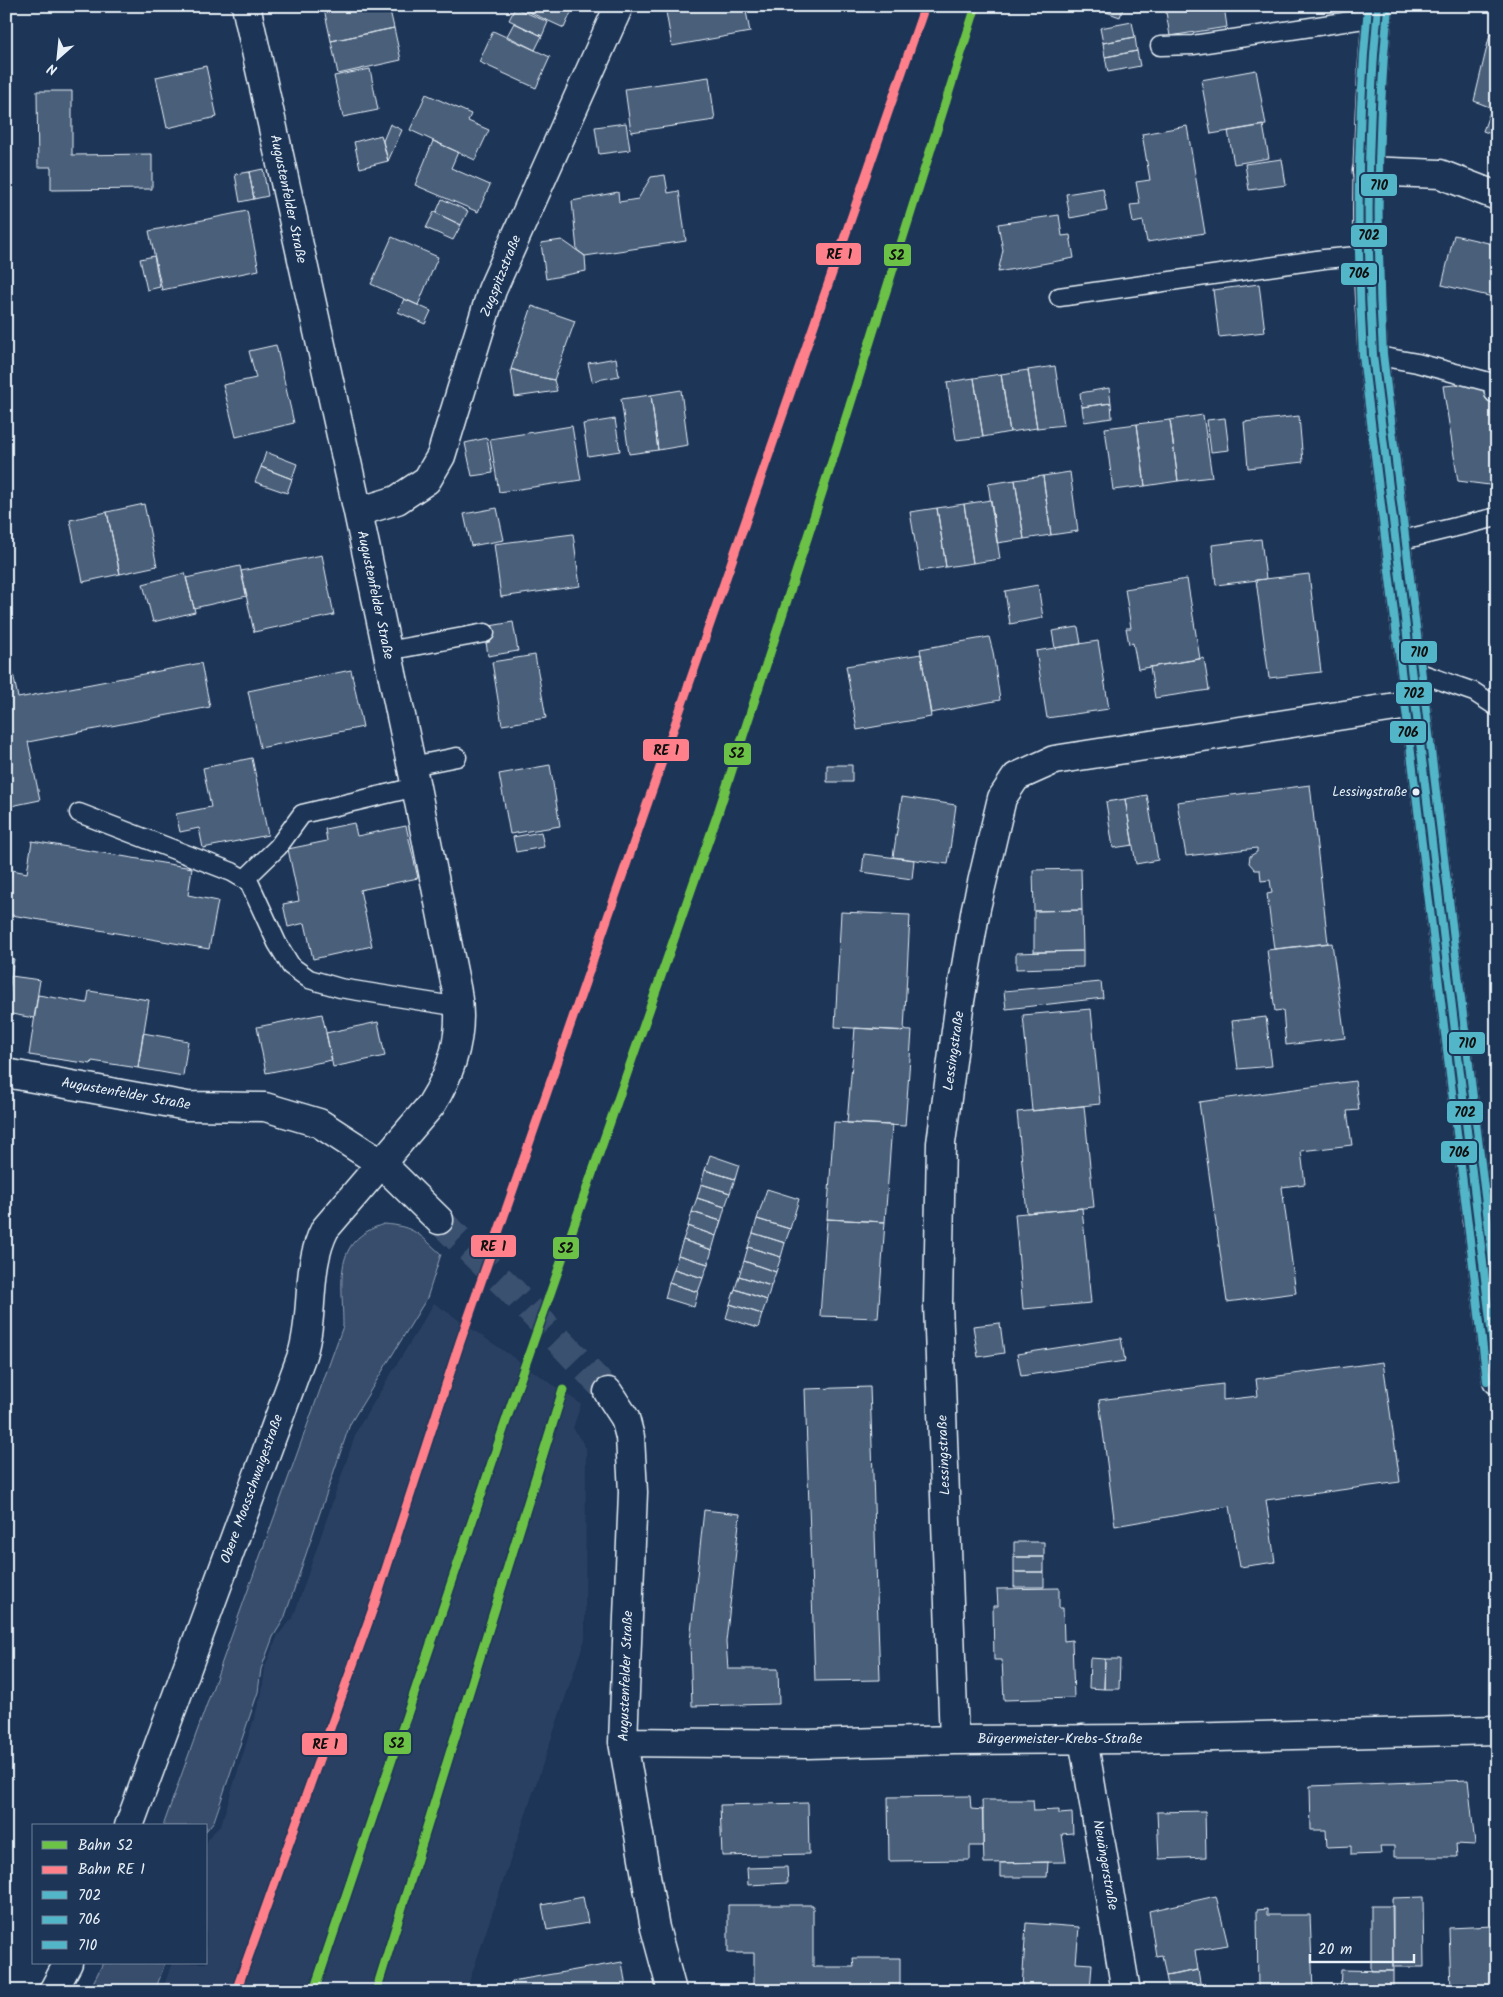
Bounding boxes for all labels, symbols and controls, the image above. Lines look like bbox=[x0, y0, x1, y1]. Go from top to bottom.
north arrow bbox=[32, 32, 82, 82]
text: N bbox=[43, 57, 61, 81]
street label: Augustenfelder Straße bbox=[264, 133, 313, 266]
line badge: 710 bbox=[1360, 173, 1398, 197]
text: 710 bbox=[1370, 175, 1389, 197]
line badge: 702 bbox=[1350, 224, 1388, 248]
text: 702 bbox=[1358, 225, 1380, 247]
street label: Zugspitzstraße bbox=[475, 231, 528, 320]
line badge: RE 1 bbox=[815, 242, 862, 266]
line badge: S2 bbox=[883, 243, 912, 267]
text: RE 1 bbox=[826, 244, 853, 266]
text: S2 bbox=[889, 245, 905, 267]
line badge: 706 bbox=[1340, 262, 1378, 286]
text: 706 bbox=[1348, 263, 1370, 285]
street label: Augustenfelder Straße bbox=[351, 529, 400, 662]
line badge: 710 bbox=[1400, 640, 1438, 664]
text: 710 bbox=[1410, 642, 1429, 664]
line badge: 702 bbox=[1395, 681, 1433, 705]
text: 702 bbox=[1403, 683, 1425, 705]
line badge: 706 bbox=[1389, 720, 1427, 744]
text: 706 bbox=[1397, 722, 1419, 744]
line badge: RE 1 bbox=[642, 738, 690, 762]
text: RE 1 bbox=[653, 740, 680, 762]
line badge: S2 bbox=[723, 742, 752, 766]
text: S2 bbox=[729, 743, 745, 765]
place label: Lessingstraße bbox=[1332, 782, 1407, 803]
marker: Lessingstraße bbox=[1411, 787, 1421, 797]
street label: Lessingstraße bbox=[938, 1009, 971, 1092]
line badge: 710 bbox=[1448, 1031, 1486, 1055]
text: 710 bbox=[1458, 1033, 1477, 1055]
street label: Augustenfelder Straße bbox=[60, 1072, 193, 1116]
line badge: 702 bbox=[1446, 1100, 1484, 1124]
text: 702 bbox=[1454, 1102, 1476, 1124]
line badge: 706 bbox=[1440, 1140, 1478, 1164]
text: 706 bbox=[1448, 1142, 1470, 1164]
line badge: RE 1 bbox=[470, 1234, 517, 1258]
text: RE 1 bbox=[480, 1236, 507, 1258]
line badge: S2 bbox=[552, 1236, 580, 1260]
text: S2 bbox=[558, 1238, 574, 1260]
street label: Obere Moosschwaigestraße bbox=[215, 1411, 290, 1567]
street label: Lessingstraße bbox=[932, 1414, 956, 1496]
street label: Augustenfelder Straße bbox=[613, 1610, 639, 1742]
street label: Bürgermeister-Krebs-Straße bbox=[978, 1728, 1143, 1750]
line badge: S2 bbox=[383, 1731, 412, 1755]
line badge: RE 1 bbox=[301, 1732, 348, 1756]
text: S2 bbox=[389, 1733, 405, 1755]
text: RE 1 bbox=[312, 1734, 339, 1756]
street label: Neuängerstraße bbox=[1086, 1818, 1124, 1913]
legend bbox=[32, 1824, 208, 1964]
text: Bahn S2 bbox=[78, 1834, 133, 1858]
text: Bahn RE 1 bbox=[78, 1858, 145, 1882]
text: 702 bbox=[78, 1884, 101, 1908]
text: 706 bbox=[78, 1908, 101, 1932]
scale bar bbox=[1310, 1932, 1414, 1964]
text: 710 bbox=[78, 1934, 98, 1958]
text: 20 m bbox=[1318, 1938, 1352, 1962]

